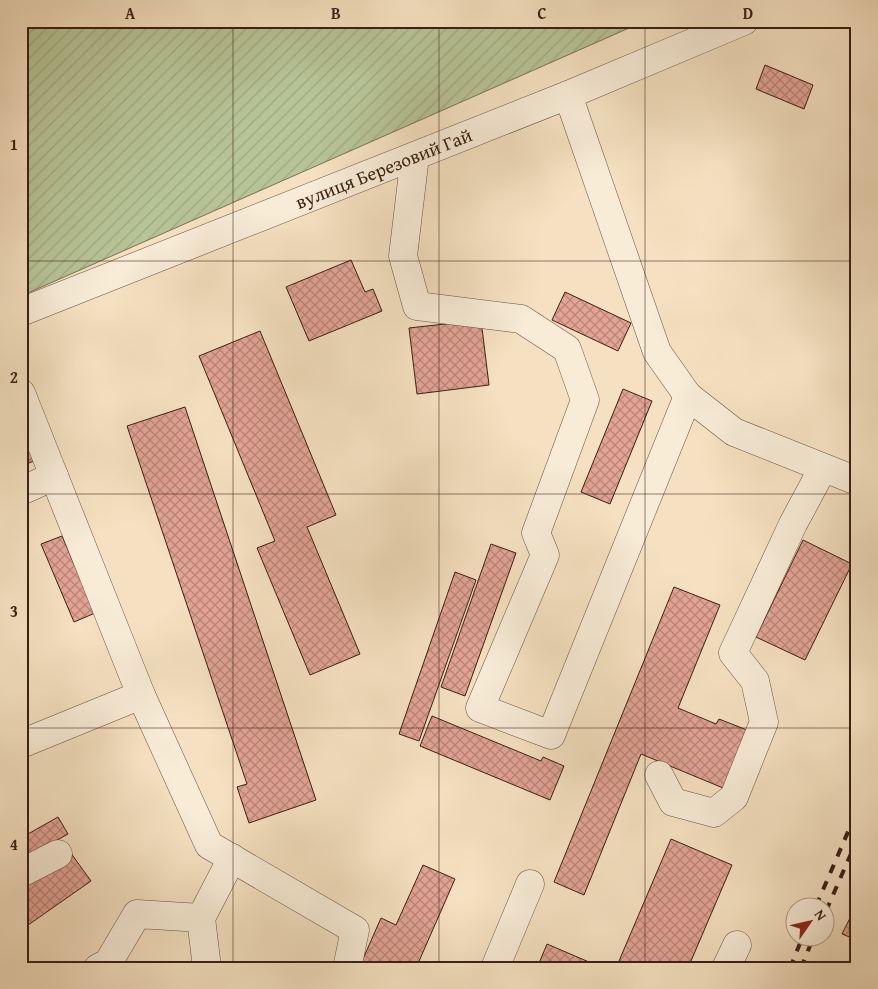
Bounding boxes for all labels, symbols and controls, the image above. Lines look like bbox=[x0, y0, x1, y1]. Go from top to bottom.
text: A bbox=[125, 1, 136, 25]
text: B bbox=[331, 1, 341, 25]
text: C bbox=[537, 1, 547, 25]
text: D bbox=[743, 1, 753, 25]
street label: вулиця Березовий Гай bbox=[291, 121, 476, 216]
text: 1 bbox=[10, 132, 18, 156]
text: 2 bbox=[10, 365, 18, 389]
text: 3 bbox=[10, 599, 18, 623]
text: 4 bbox=[10, 832, 18, 856]
north arrow bbox=[786, 896, 836, 946]
text: N bbox=[810, 905, 832, 925]

